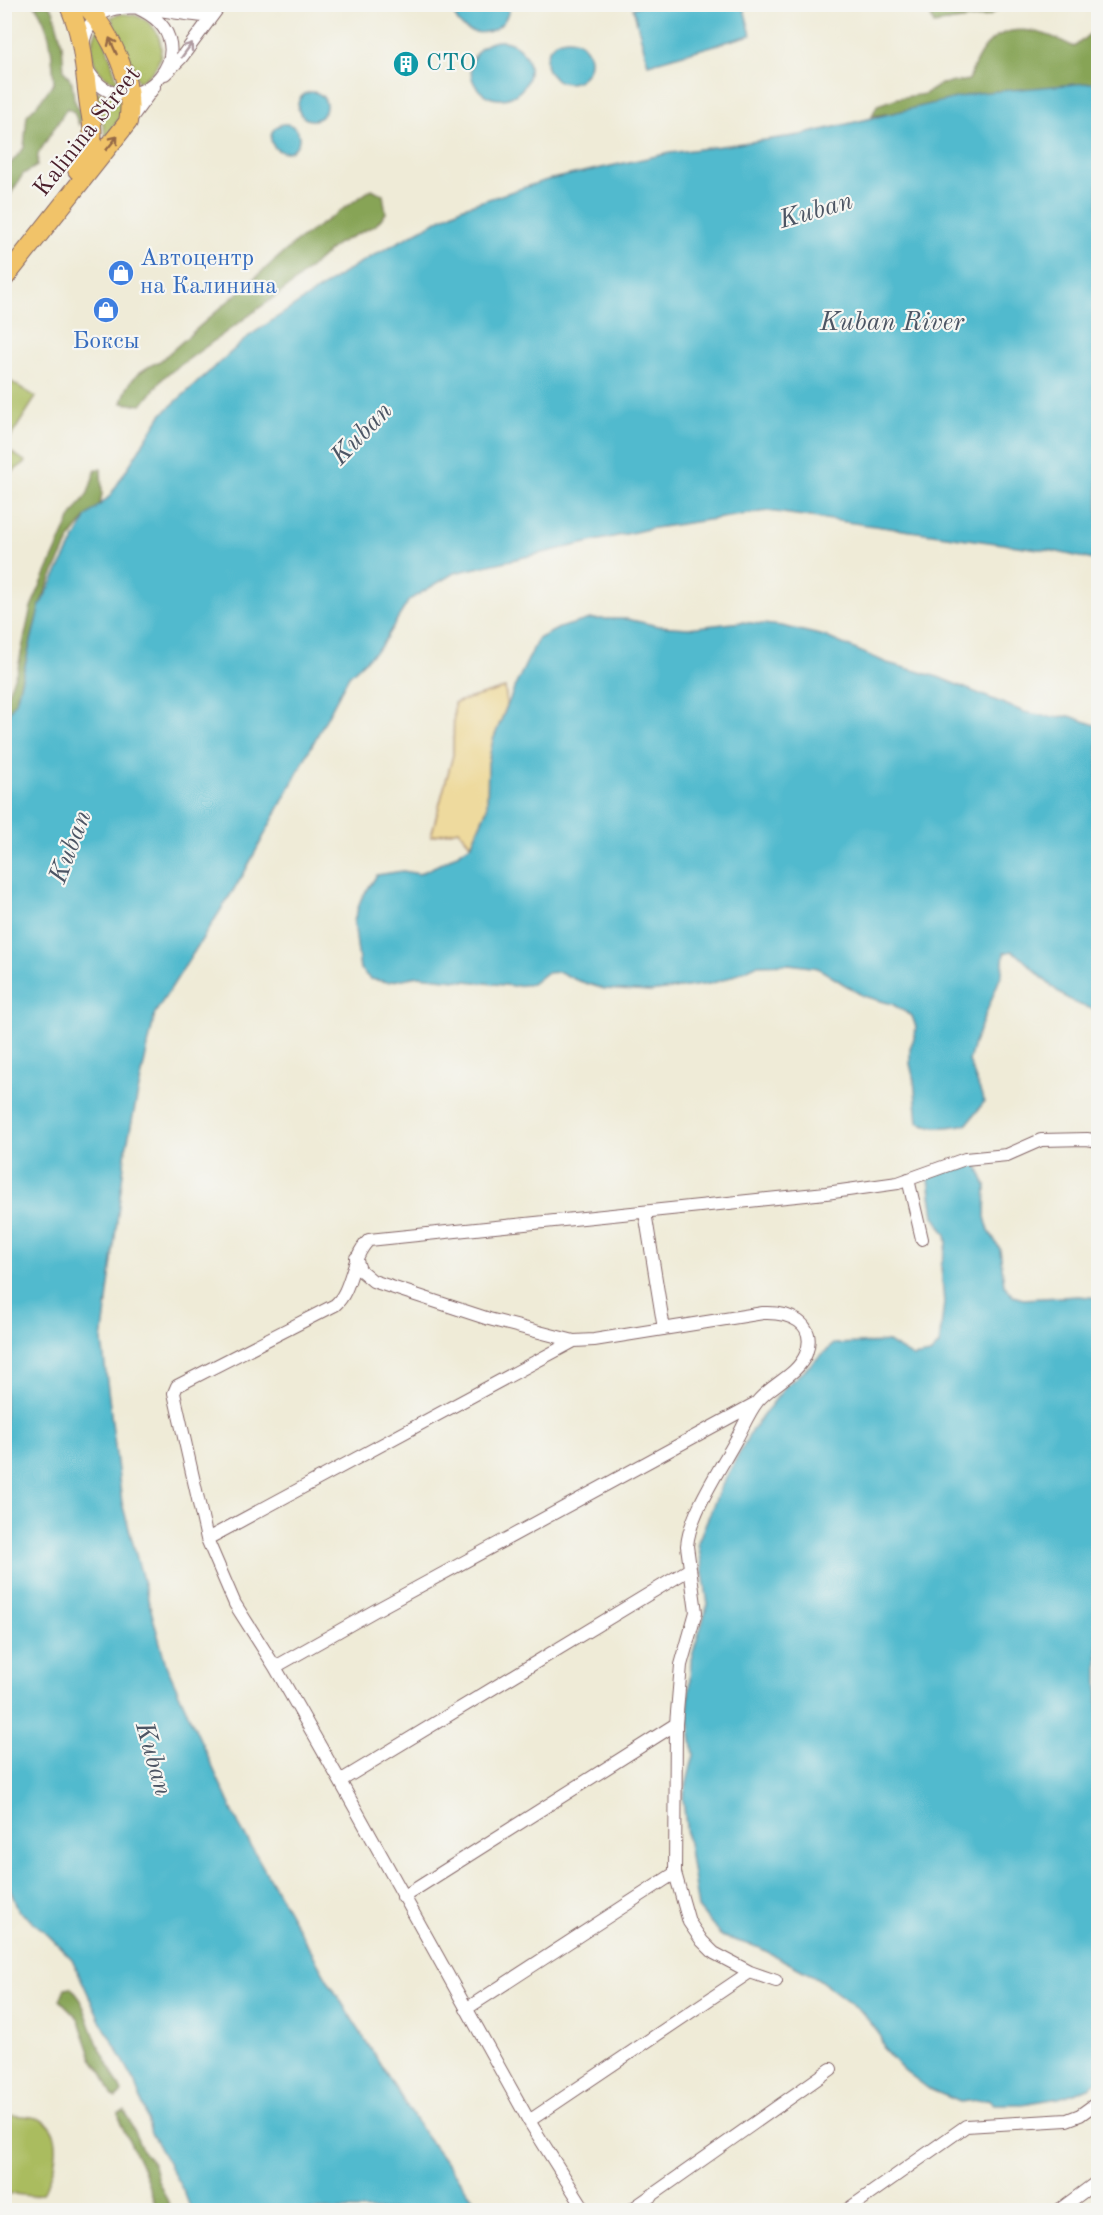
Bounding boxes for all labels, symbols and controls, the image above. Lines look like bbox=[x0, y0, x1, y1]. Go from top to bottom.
one-way arrow bbox=[106, 38, 118, 56]
one-way arrow bbox=[181, 43, 193, 59]
building icon: СТО bbox=[391, 49, 421, 79]
place label: СТО bbox=[426, 52, 476, 76]
street label: Kalinina Street bbox=[30, 63, 146, 201]
one-way arrow bbox=[105, 135, 118, 151]
water label: Kuban bbox=[775, 188, 856, 234]
place label: Автоцентр на Калинина bbox=[140, 247, 277, 299]
shop icon: Автоцентр на Калинина bbox=[106, 258, 136, 288]
shop icon: Боксы bbox=[91, 295, 121, 325]
water label: Kuban River bbox=[819, 310, 965, 336]
place label: Боксы bbox=[72, 330, 140, 354]
water label: Kuban bbox=[326, 398, 398, 471]
water label: Kuban bbox=[45, 807, 97, 888]
water label: Kuban bbox=[130, 1718, 176, 1799]

